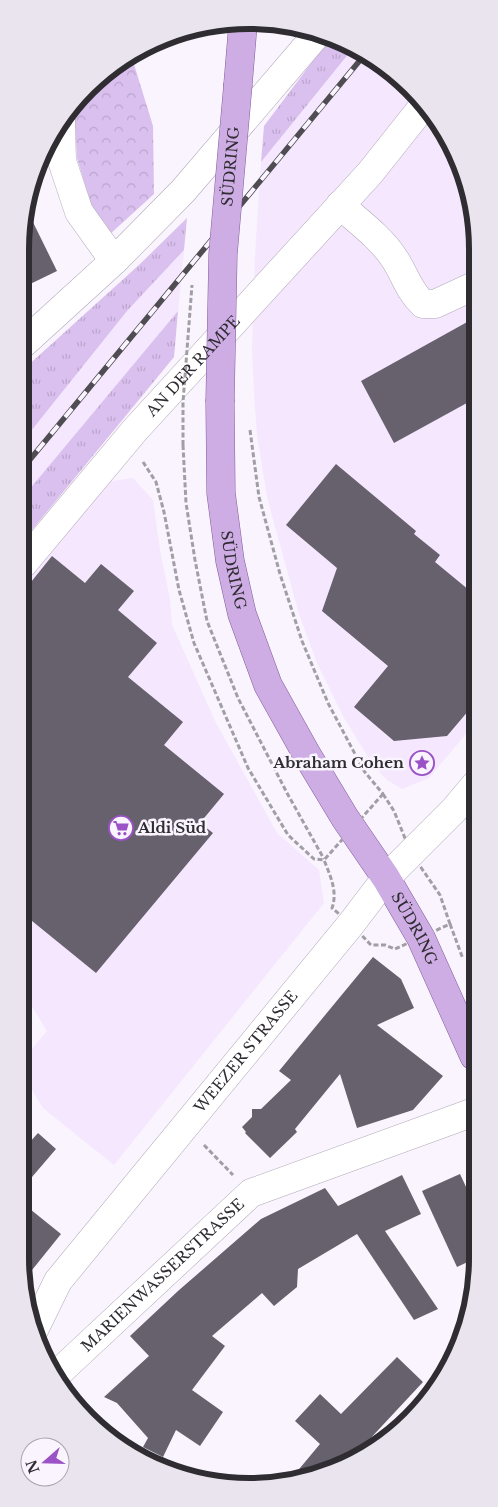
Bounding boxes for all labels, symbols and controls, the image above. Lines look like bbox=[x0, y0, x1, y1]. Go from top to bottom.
street label: SÜDRING bbox=[217, 126, 243, 207]
street label: AN DER RAMPE bbox=[141, 311, 244, 421]
street label: SÜDRING bbox=[217, 529, 251, 611]
place icon: Abraham Cohen bbox=[409, 750, 435, 776]
place label: Abraham Cohen bbox=[272, 753, 404, 772]
supermarket icon: Aldi Süd bbox=[108, 815, 134, 841]
place label: Aldi Süd bbox=[137, 818, 207, 837]
street label: SÜDRING bbox=[387, 888, 442, 968]
street label: WEEZER STRASSE bbox=[189, 986, 302, 1117]
street label: MARIENWASSERSTRASSE bbox=[77, 1194, 248, 1356]
north arrow bbox=[20, 1437, 70, 1487]
text: N bbox=[22, 1457, 43, 1476]

